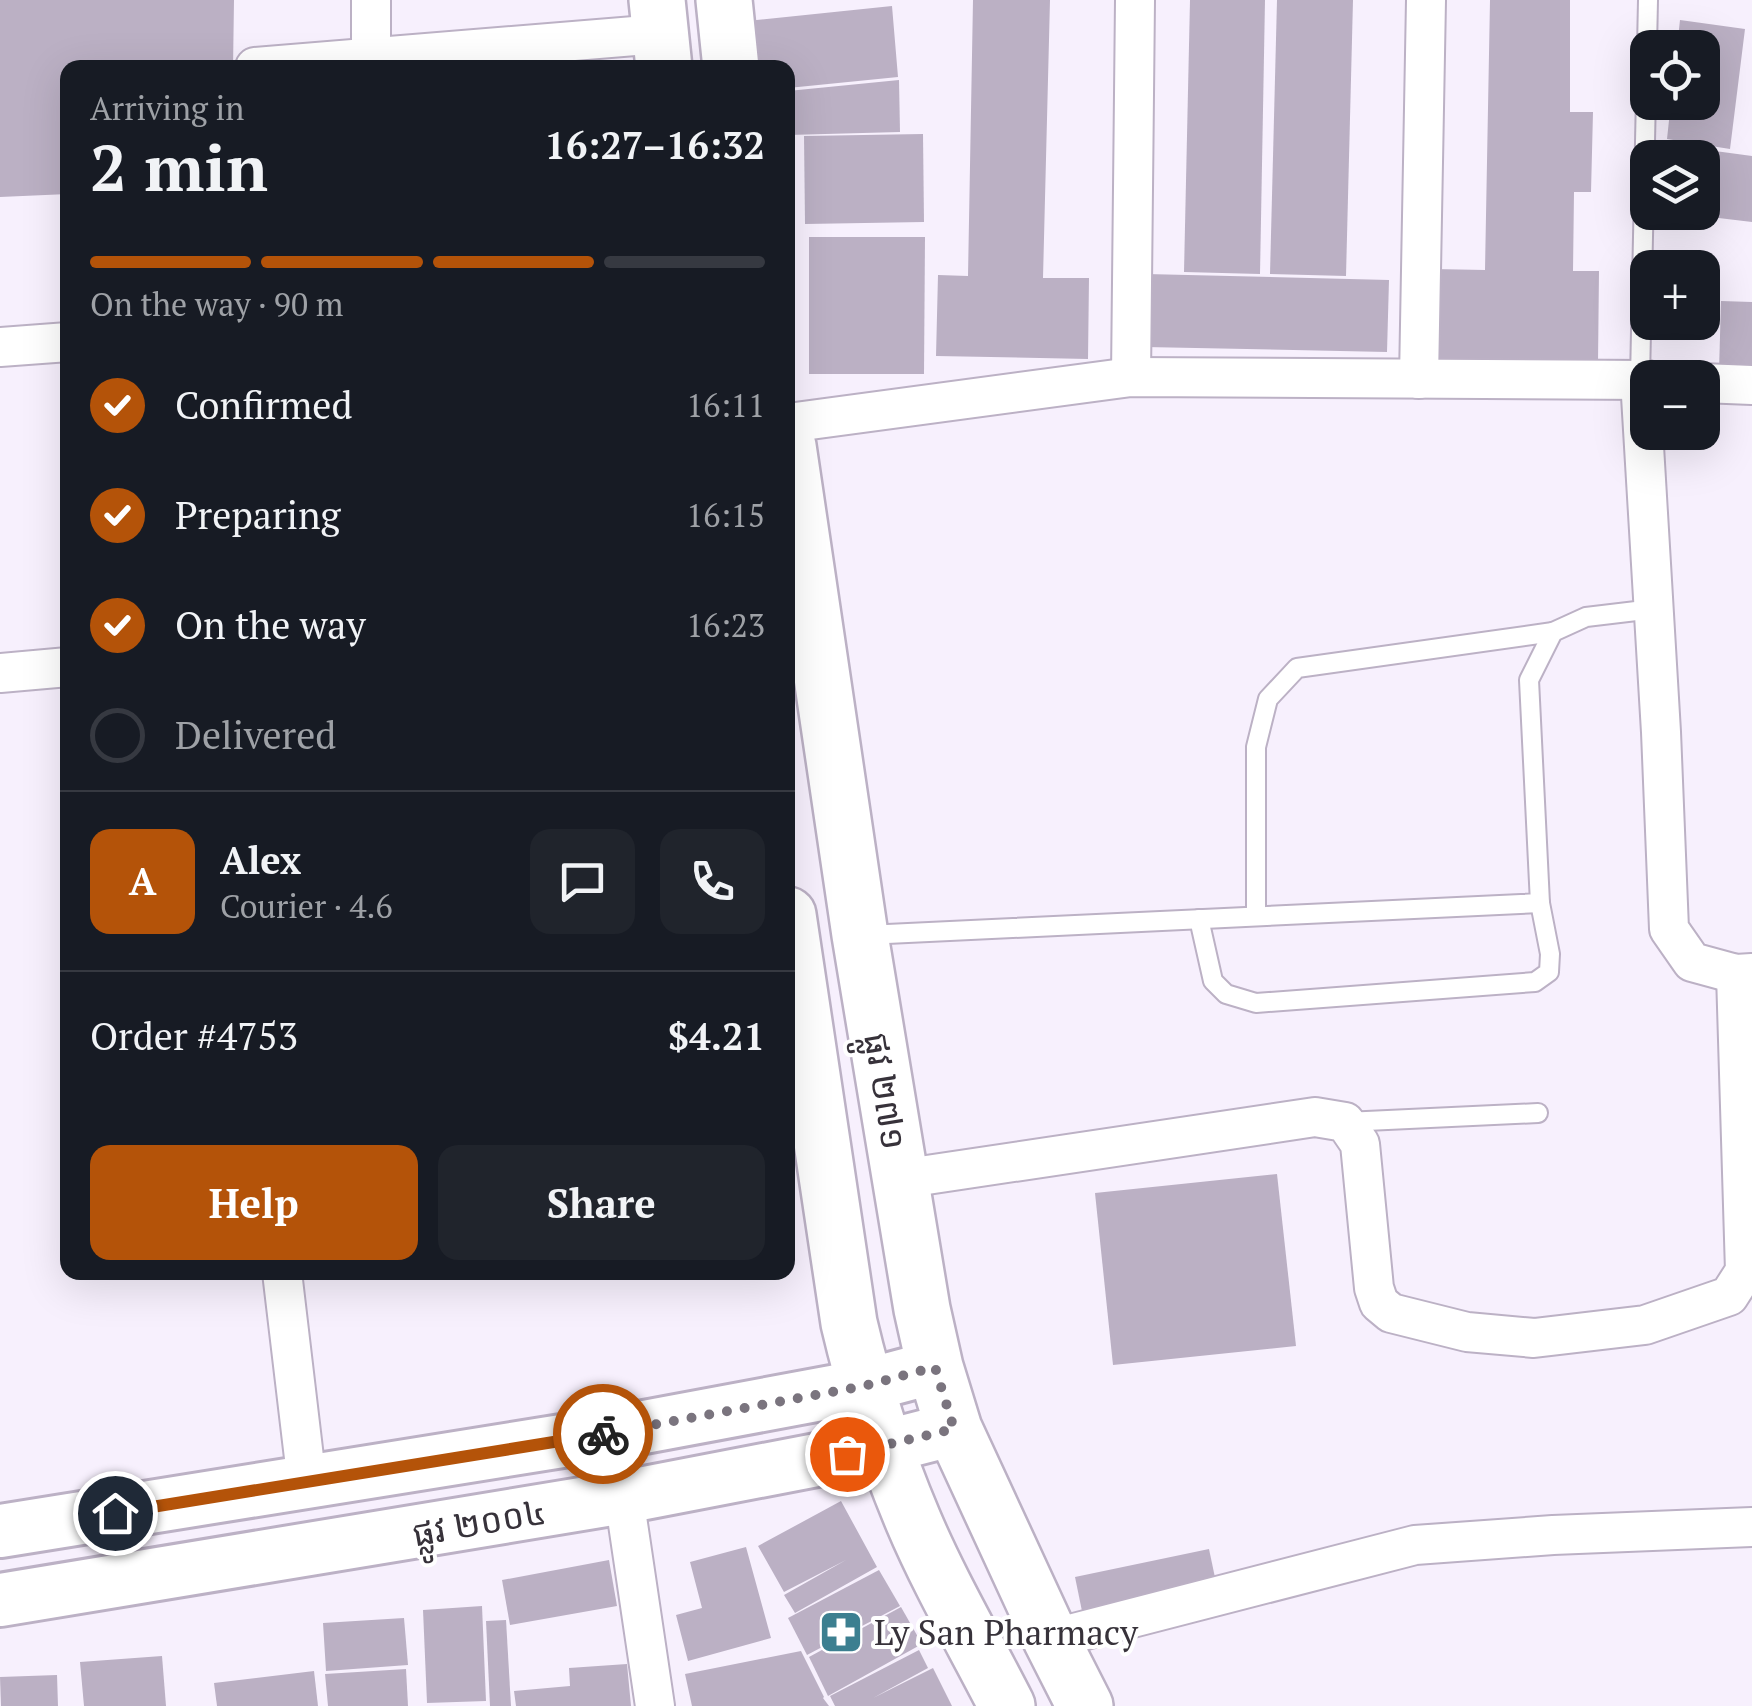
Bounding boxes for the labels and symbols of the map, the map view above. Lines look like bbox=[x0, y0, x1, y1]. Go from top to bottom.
street label: ផ្លូវ ២៧១ bbox=[845, 1029, 918, 1154]
courier bbox=[553, 1384, 653, 1484]
pin bbox=[805, 1412, 890, 1497]
pin bbox=[73, 1471, 158, 1556]
street label: ផ្លូវ ២០០៤ bbox=[408, 1488, 551, 1566]
pharmacy icon: Ly San Pharmacy bbox=[818, 1609, 864, 1655]
place label: Ly San Pharmacy bbox=[874, 1609, 1139, 1655]

